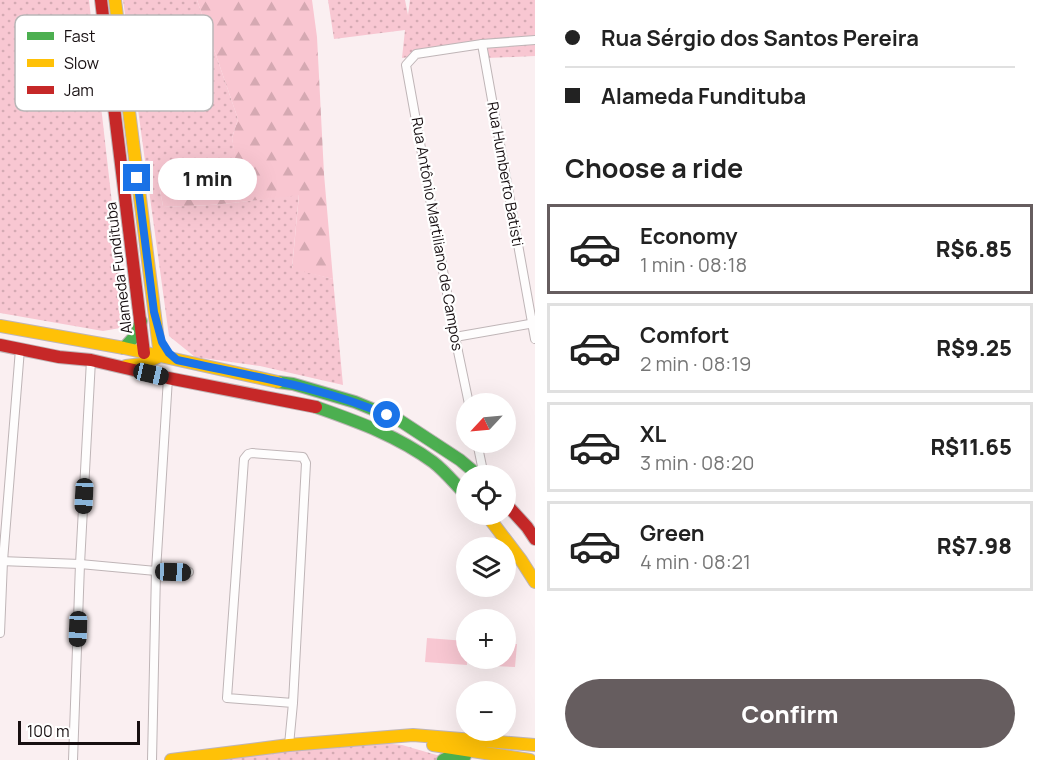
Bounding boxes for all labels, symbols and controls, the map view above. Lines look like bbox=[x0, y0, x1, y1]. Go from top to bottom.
legend bbox=[15, 15, 213, 111]
text: Rua Sérgio dos Santos Pereira bbox=[601, 23, 919, 53]
text: Fast bbox=[64, 25, 95, 47]
text: Slow bbox=[64, 52, 99, 74]
text: Jam bbox=[64, 79, 94, 101]
text: Alameda Fundituba bbox=[601, 81, 806, 111]
street label: Rua Humberto Batisti bbox=[482, 100, 529, 248]
street label: Rua Antônio Martiliano de Campos bbox=[407, 115, 468, 353]
text: Choose a ride bbox=[565, 149, 743, 186]
callout: 1 min bbox=[158, 157, 257, 199]
route end bbox=[123, 164, 150, 191]
text: 1 min bbox=[182, 165, 233, 192]
street label: Alameda Fundituba bbox=[100, 201, 137, 335]
text: Economy bbox=[640, 221, 738, 251]
icon: car bbox=[568, 222, 622, 276]
text: R$6.85 bbox=[936, 234, 1012, 264]
text: 1 min · 08:18 bbox=[640, 251, 747, 278]
text: Comfort bbox=[640, 320, 729, 350]
icon: car bbox=[568, 321, 622, 375]
text: R$9.25 bbox=[936, 333, 1012, 363]
text: 2 min · 08:19 bbox=[640, 350, 751, 377]
car bbox=[131, 361, 171, 387]
north arrow bbox=[456, 393, 516, 453]
map controls bbox=[456, 393, 516, 741]
route start bbox=[373, 401, 400, 428]
text: XL bbox=[640, 419, 666, 449]
icon: car bbox=[568, 420, 622, 474]
text: R$11.65 bbox=[930, 432, 1012, 462]
text: 3 min · 08:20 bbox=[640, 449, 755, 476]
button: locate bbox=[456, 465, 516, 525]
car bbox=[74, 478, 94, 514]
text: Green bbox=[640, 518, 705, 548]
icon: car bbox=[568, 519, 622, 573]
text: R$7.98 bbox=[937, 531, 1012, 561]
button: layers bbox=[456, 537, 516, 597]
text: 4 min · 08:21 bbox=[640, 548, 751, 575]
car bbox=[155, 562, 191, 582]
button: + bbox=[456, 609, 516, 669]
car bbox=[68, 611, 88, 647]
button: Confirm bbox=[565, 679, 1015, 748]
button: − bbox=[456, 681, 516, 741]
scale bar bbox=[18, 718, 140, 746]
text: 100 m bbox=[27, 720, 70, 742]

